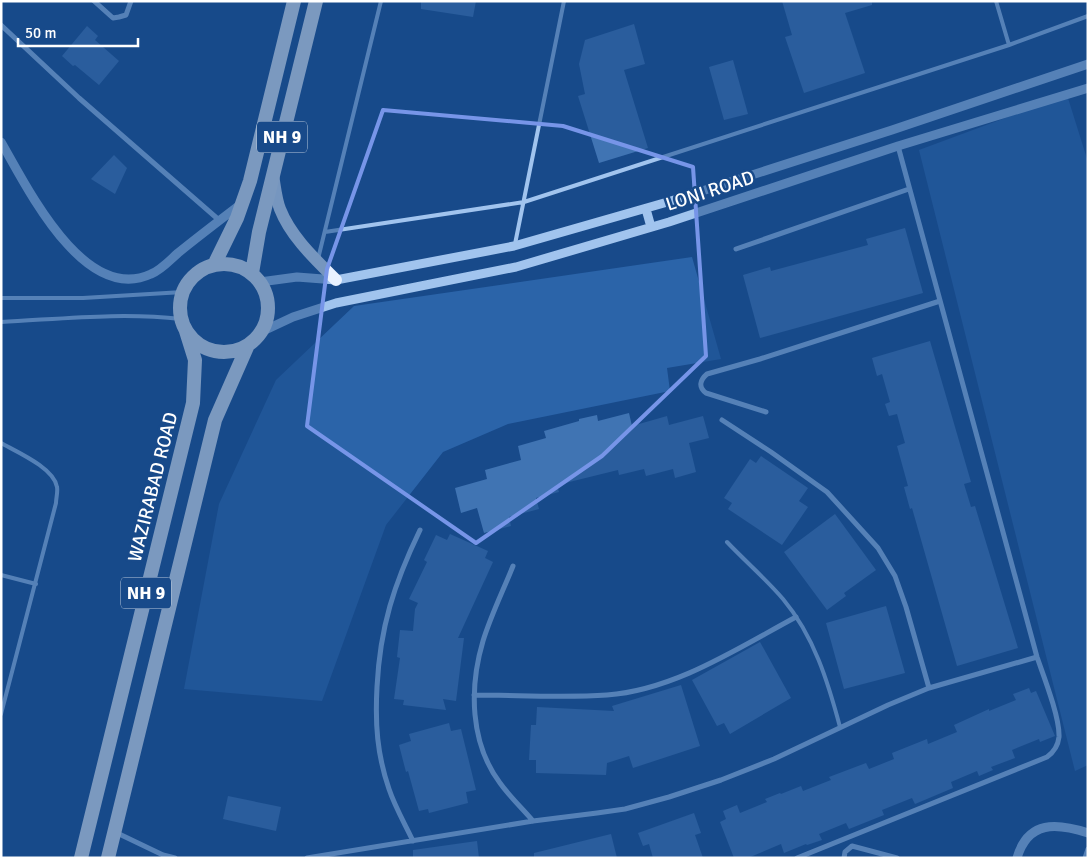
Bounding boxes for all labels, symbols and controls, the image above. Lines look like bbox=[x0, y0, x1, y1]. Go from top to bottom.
scale bar bbox=[18, 15, 138, 47]
text: 50 m bbox=[25, 24, 56, 42]
road number: NH 9 bbox=[257, 121, 307, 152]
street label: LONI ROAD bbox=[663, 165, 757, 217]
street label: WAZIRABAD ROAD bbox=[123, 410, 183, 564]
road number: NH 9 bbox=[121, 578, 171, 608]

